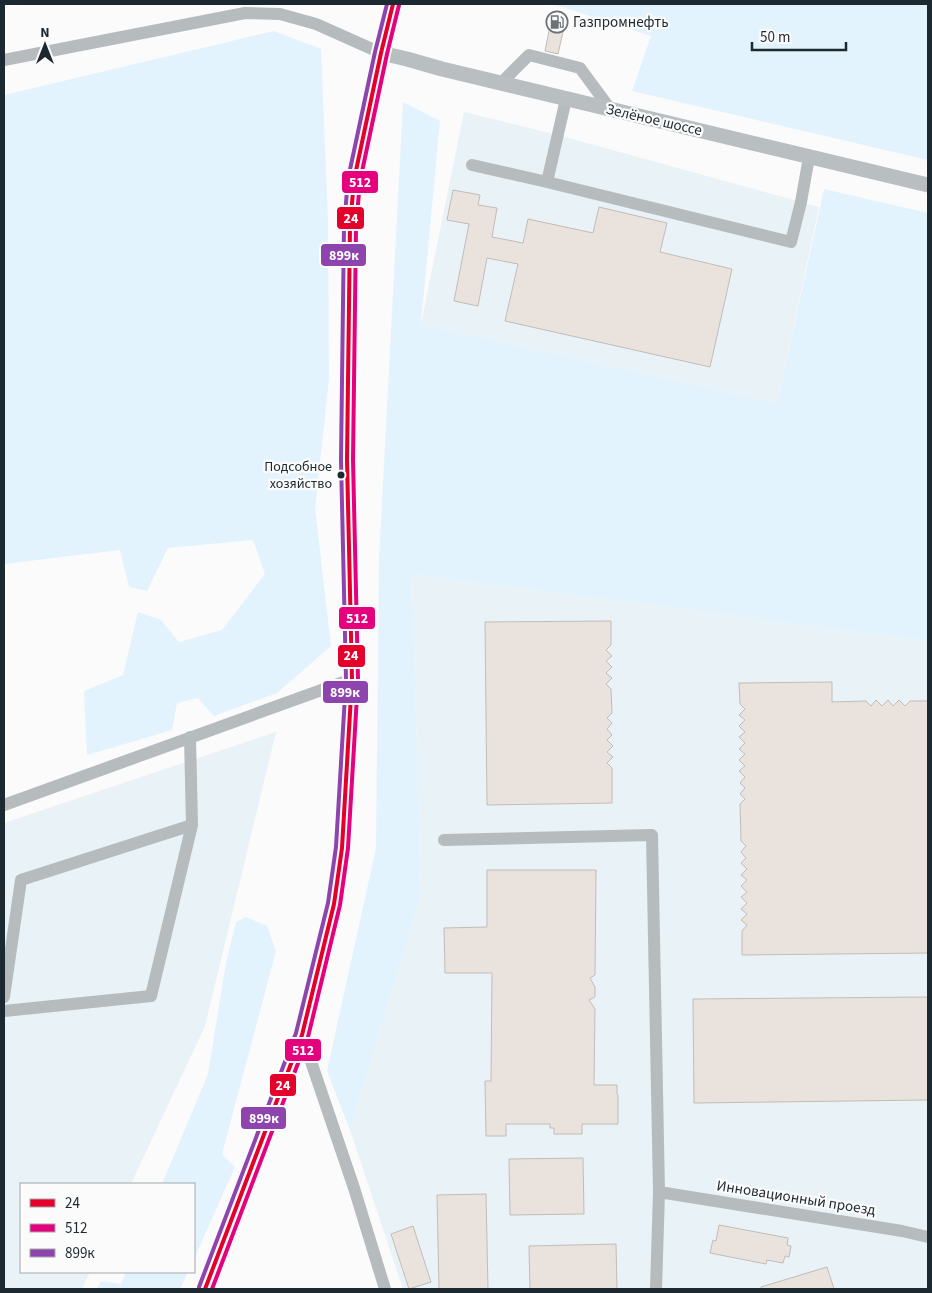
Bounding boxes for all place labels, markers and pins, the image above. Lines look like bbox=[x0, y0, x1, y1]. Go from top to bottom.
fuel station icon: Газпромнефть bbox=[545, 10, 569, 34]
place label: Газпромнефть bbox=[573, 12, 669, 33]
place label: Подсобное хозяйство bbox=[264, 457, 332, 494]
marker: Подсобное хозяйство bbox=[336, 470, 346, 480]

